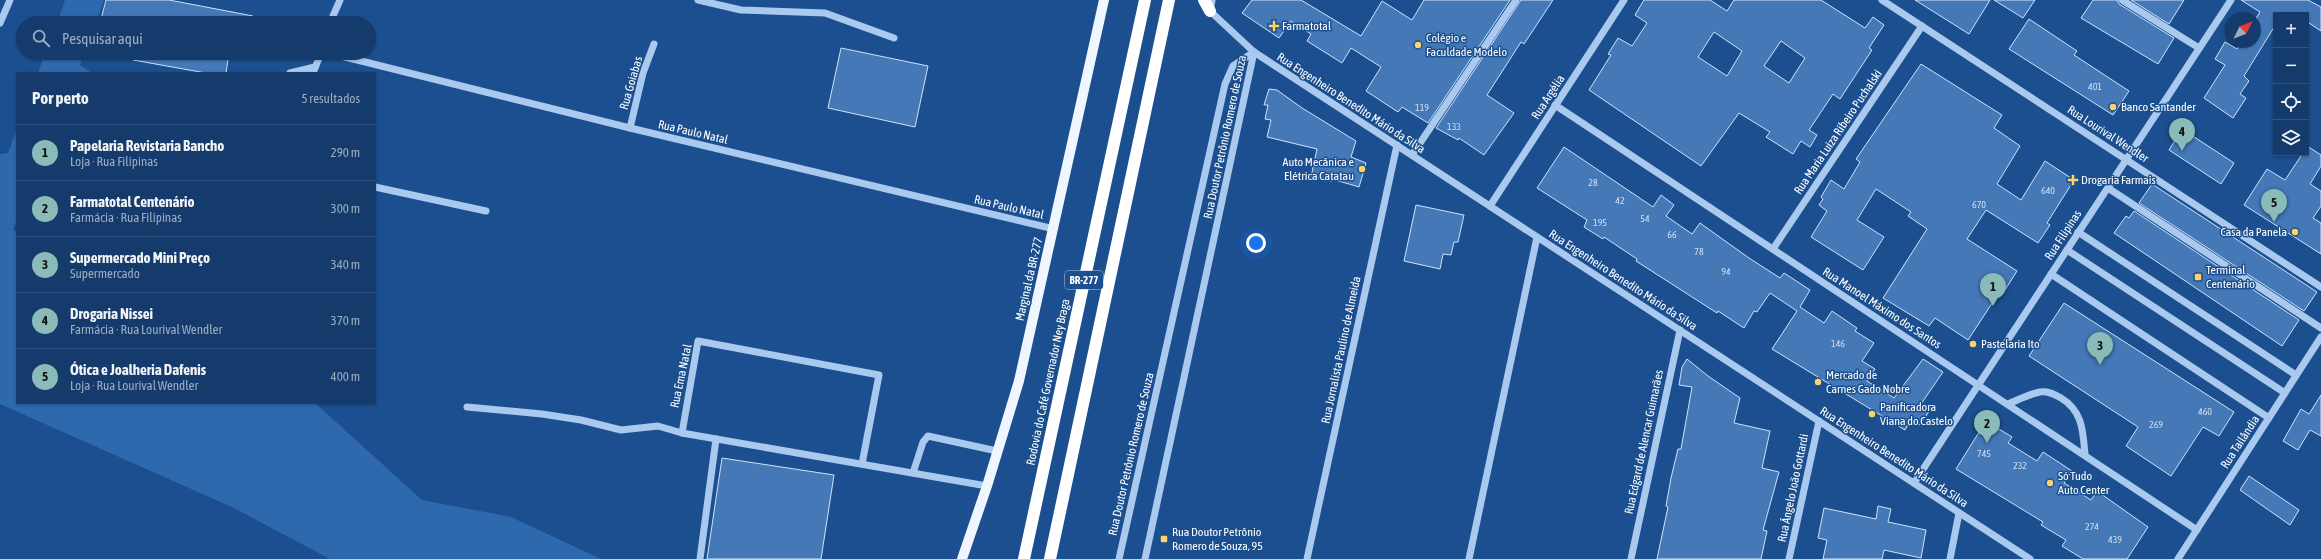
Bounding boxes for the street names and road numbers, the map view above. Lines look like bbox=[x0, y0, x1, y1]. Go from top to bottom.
street label: Rua Engenheiro Benedito Mário da Silva bbox=[1274, 50, 1428, 156]
street label: Rua Doutor Petrônio Romero de Souza bbox=[1201, 54, 1249, 220]
street label: Rua Goiabas bbox=[617, 55, 645, 111]
street label: Rua Maria Luiza Ribeiro Puchalski bbox=[1791, 67, 1885, 197]
street label: Rua Argélia bbox=[1529, 72, 1567, 122]
street label: Rua Lourival Wendler bbox=[2065, 103, 2152, 166]
street label: Rua Paulo Natal bbox=[657, 117, 730, 147]
street label: Rua Paulo Natal bbox=[973, 192, 1046, 222]
street label: Rua Filipinas bbox=[2042, 207, 2084, 263]
street label: Rua Engenheiro Benedito Mário da Silva bbox=[1546, 227, 1700, 333]
street label: Marginal da BR-277 bbox=[1013, 235, 1046, 322]
street label: Rua Manoel Máximo dos Santos bbox=[1820, 264, 1944, 352]
road number: BR-277 bbox=[1065, 271, 1103, 289]
street label: Rua Jornalista Paulino de Almeida bbox=[1319, 275, 1363, 425]
street label: Rodovia do Café Governador Ney Braga bbox=[1023, 297, 1073, 467]
street label: Rua Ema Natal bbox=[667, 342, 695, 409]
street label: Rua Edgard de Alencar Guimarães bbox=[1622, 369, 1666, 515]
street label: Rua Doutor Petrônio Romero de Souza bbox=[1105, 371, 1157, 537]
street label: Rua Engenheiro Benedito Mário da Silva bbox=[1817, 404, 1971, 510]
street label: Rua Tailândia bbox=[2218, 413, 2262, 471]
street label: Rua Ângelo João Gottardi bbox=[1775, 433, 1811, 543]

